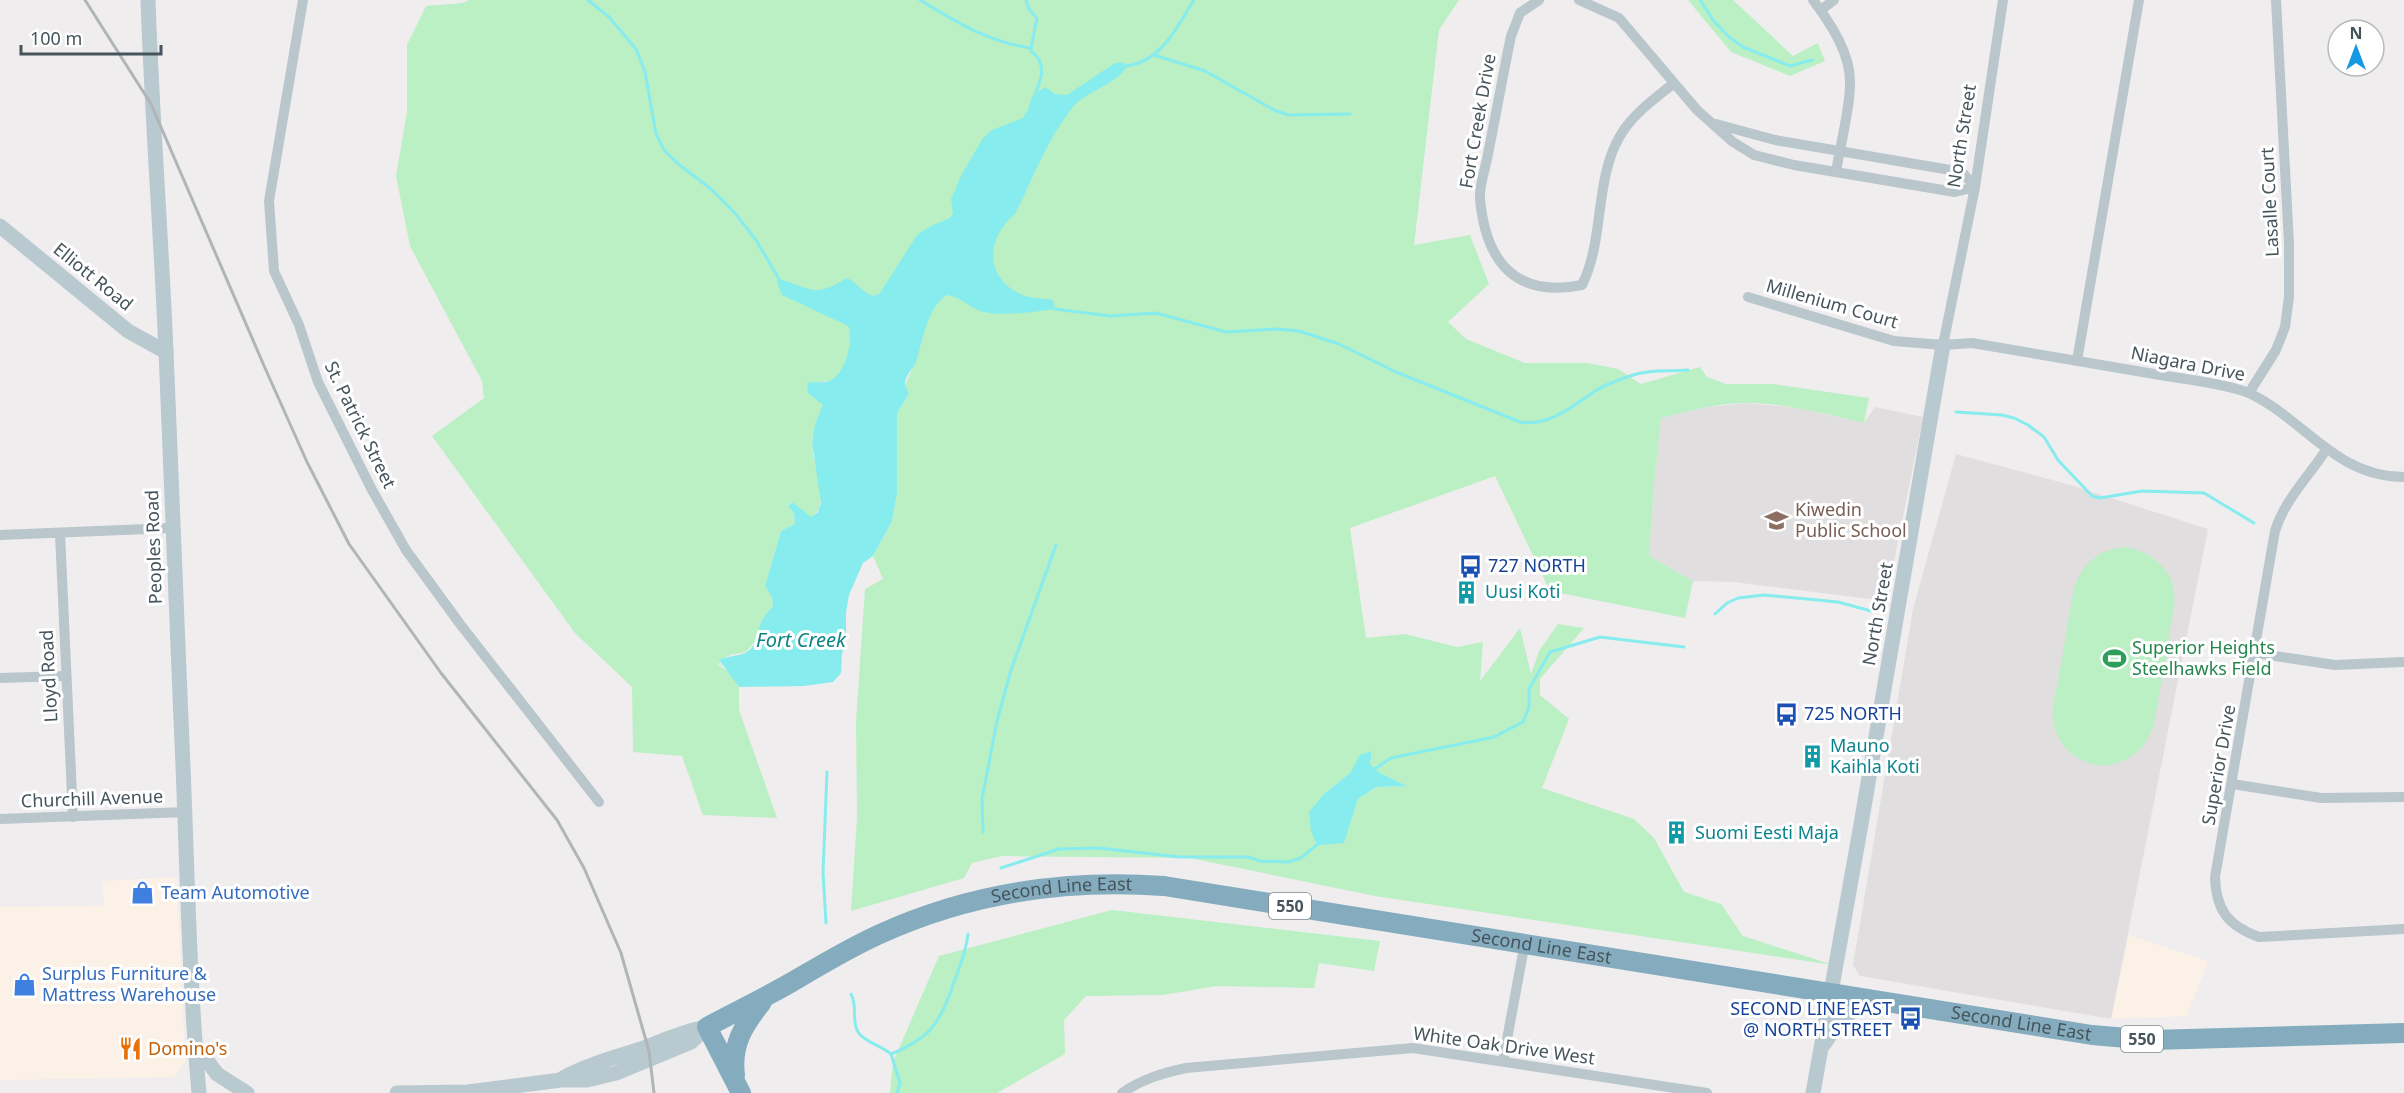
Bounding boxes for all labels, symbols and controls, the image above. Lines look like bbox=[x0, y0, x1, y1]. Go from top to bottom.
scale bar bbox=[21, 18, 160, 56]
north arrow bbox=[2326, 18, 2386, 78]
text: N bbox=[2349, 22, 2363, 44]
text: 100 m bbox=[30, 26, 82, 50]
street label: Fort Creek Drive bbox=[1453, 52, 1501, 190]
street label: North Street bbox=[1941, 82, 1981, 189]
street label: Lasalle Court bbox=[2254, 146, 2284, 257]
street label: Elliott Road bbox=[49, 237, 138, 316]
street label: Millenium Court bbox=[1764, 273, 1901, 333]
street label: Niagara Drive bbox=[2129, 340, 2247, 386]
street label: St. Patrick Street bbox=[320, 357, 402, 493]
street label: Peoples Road bbox=[139, 489, 167, 605]
place label: Kiwedin Public School bbox=[1795, 497, 1907, 542]
school or university icon: Kiwedin Public School bbox=[1764, 507, 1790, 533]
bus stop icon: 727 NORTH bbox=[1457, 553, 1483, 579]
place label: 727 NORTH bbox=[1488, 553, 1586, 577]
street label: North Street bbox=[1856, 560, 1898, 667]
building icon: Uusi Koti bbox=[1454, 579, 1480, 605]
place label: Uusi Koti bbox=[1485, 579, 1560, 603]
water label: Fort Creek bbox=[756, 626, 847, 653]
street label: Lloyd Road bbox=[34, 629, 62, 723]
place label: Superior Heights Steelhawks Field bbox=[2132, 635, 2275, 680]
sports icon: Superior Heights Steelhawks Field bbox=[2101, 645, 2127, 671]
bus stop icon: 725 NORTH bbox=[1773, 701, 1799, 727]
place label: 725 NORTH bbox=[1804, 701, 1902, 725]
street label: Superior Drive bbox=[2196, 703, 2240, 827]
place label: Mauno Kaihla Koti bbox=[1830, 733, 1920, 778]
building icon: Mauno Kaihla Koti bbox=[1799, 743, 1825, 769]
street label: Churchill Avenue bbox=[20, 784, 163, 812]
building icon: Suomi Eesti Maja bbox=[1664, 820, 1690, 846]
place label: Suomi Eesti Maja bbox=[1695, 820, 1839, 844]
street label: Second Line East bbox=[989, 871, 1133, 908]
shop icon: Team Automotive bbox=[130, 880, 156, 906]
place label: Team Automotive bbox=[161, 880, 310, 904]
road number: 550 bbox=[1269, 893, 1311, 919]
street label: Second Line East bbox=[1470, 923, 1614, 969]
place label: Surplus Furniture & Mattress Warehouse bbox=[42, 961, 216, 1006]
shop icon: Surplus Furniture & Mattress Warehouse bbox=[11, 971, 37, 997]
place label: SECOND LINE EAST @ NORTH STREET bbox=[1730, 996, 1892, 1041]
street label: Second Line East bbox=[1950, 1000, 2094, 1046]
bus stop icon: SECOND LINE EAST @ NORTH STREET bbox=[1897, 1006, 1923, 1032]
street label: White Oak Drive West bbox=[1412, 1020, 1597, 1070]
road number: 550 bbox=[2121, 1026, 2163, 1052]
restaurant icon: Domino's bbox=[117, 1036, 143, 1062]
place label: Domino's bbox=[148, 1036, 227, 1060]

